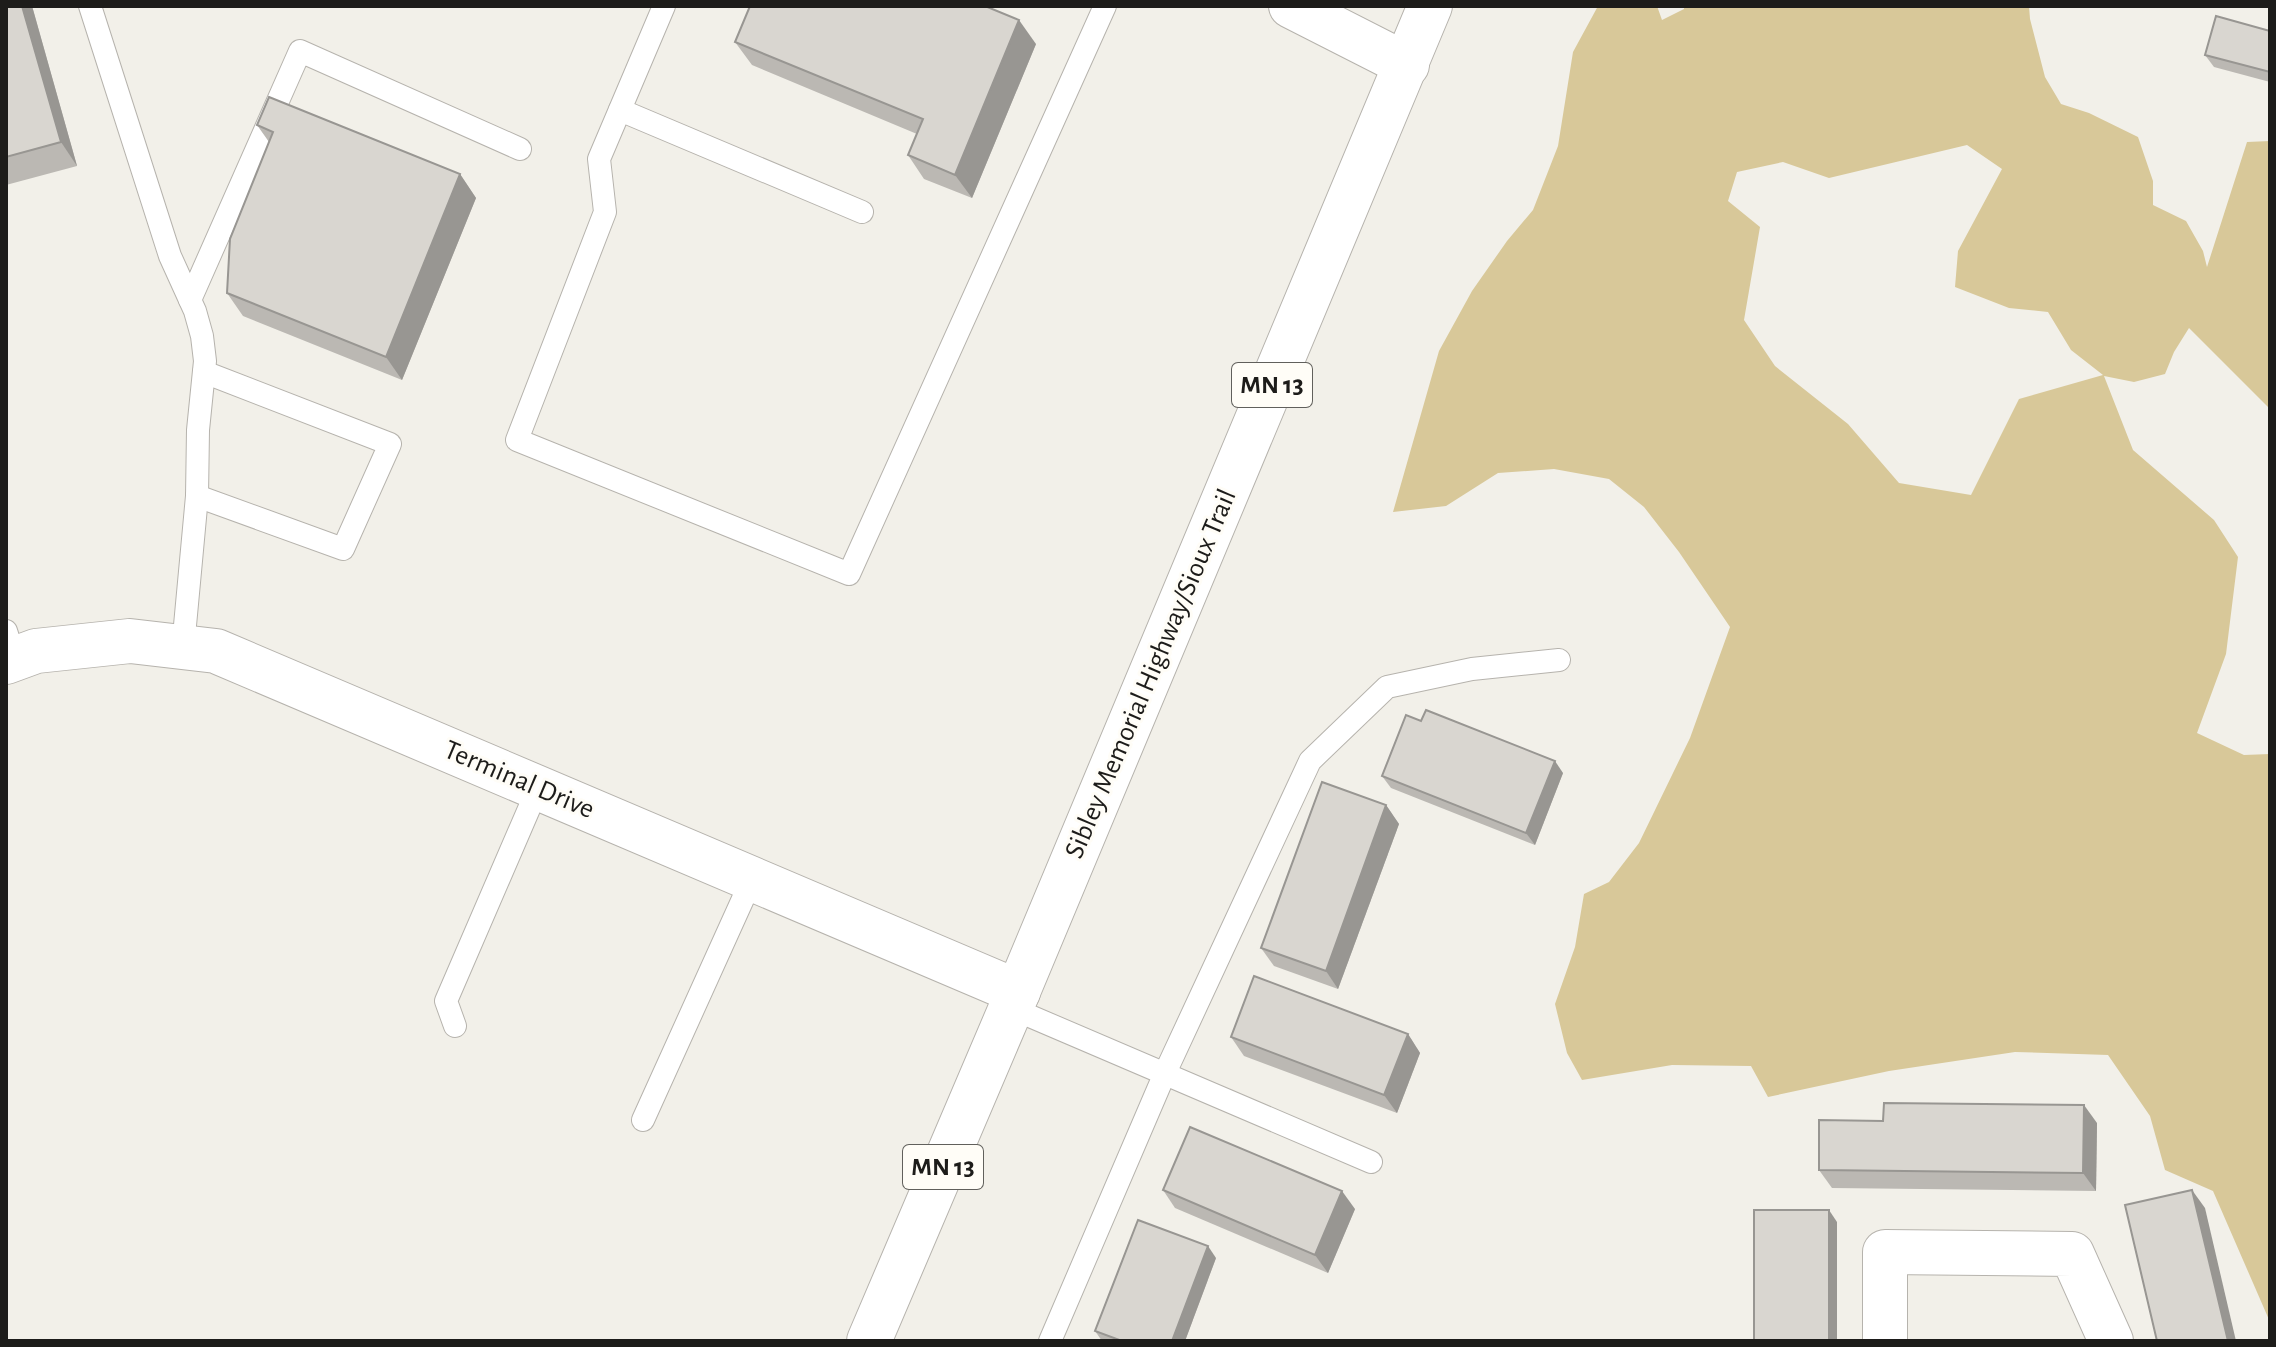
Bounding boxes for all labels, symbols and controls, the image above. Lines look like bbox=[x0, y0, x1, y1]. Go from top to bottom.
road number: MN 13 bbox=[1232, 363, 1312, 407]
street label: Sibley Memorial Highway/Sioux Trail bbox=[1060, 485, 1242, 863]
street label: Terminal Drive bbox=[440, 736, 598, 824]
road number: MN 13 bbox=[903, 1145, 983, 1189]

